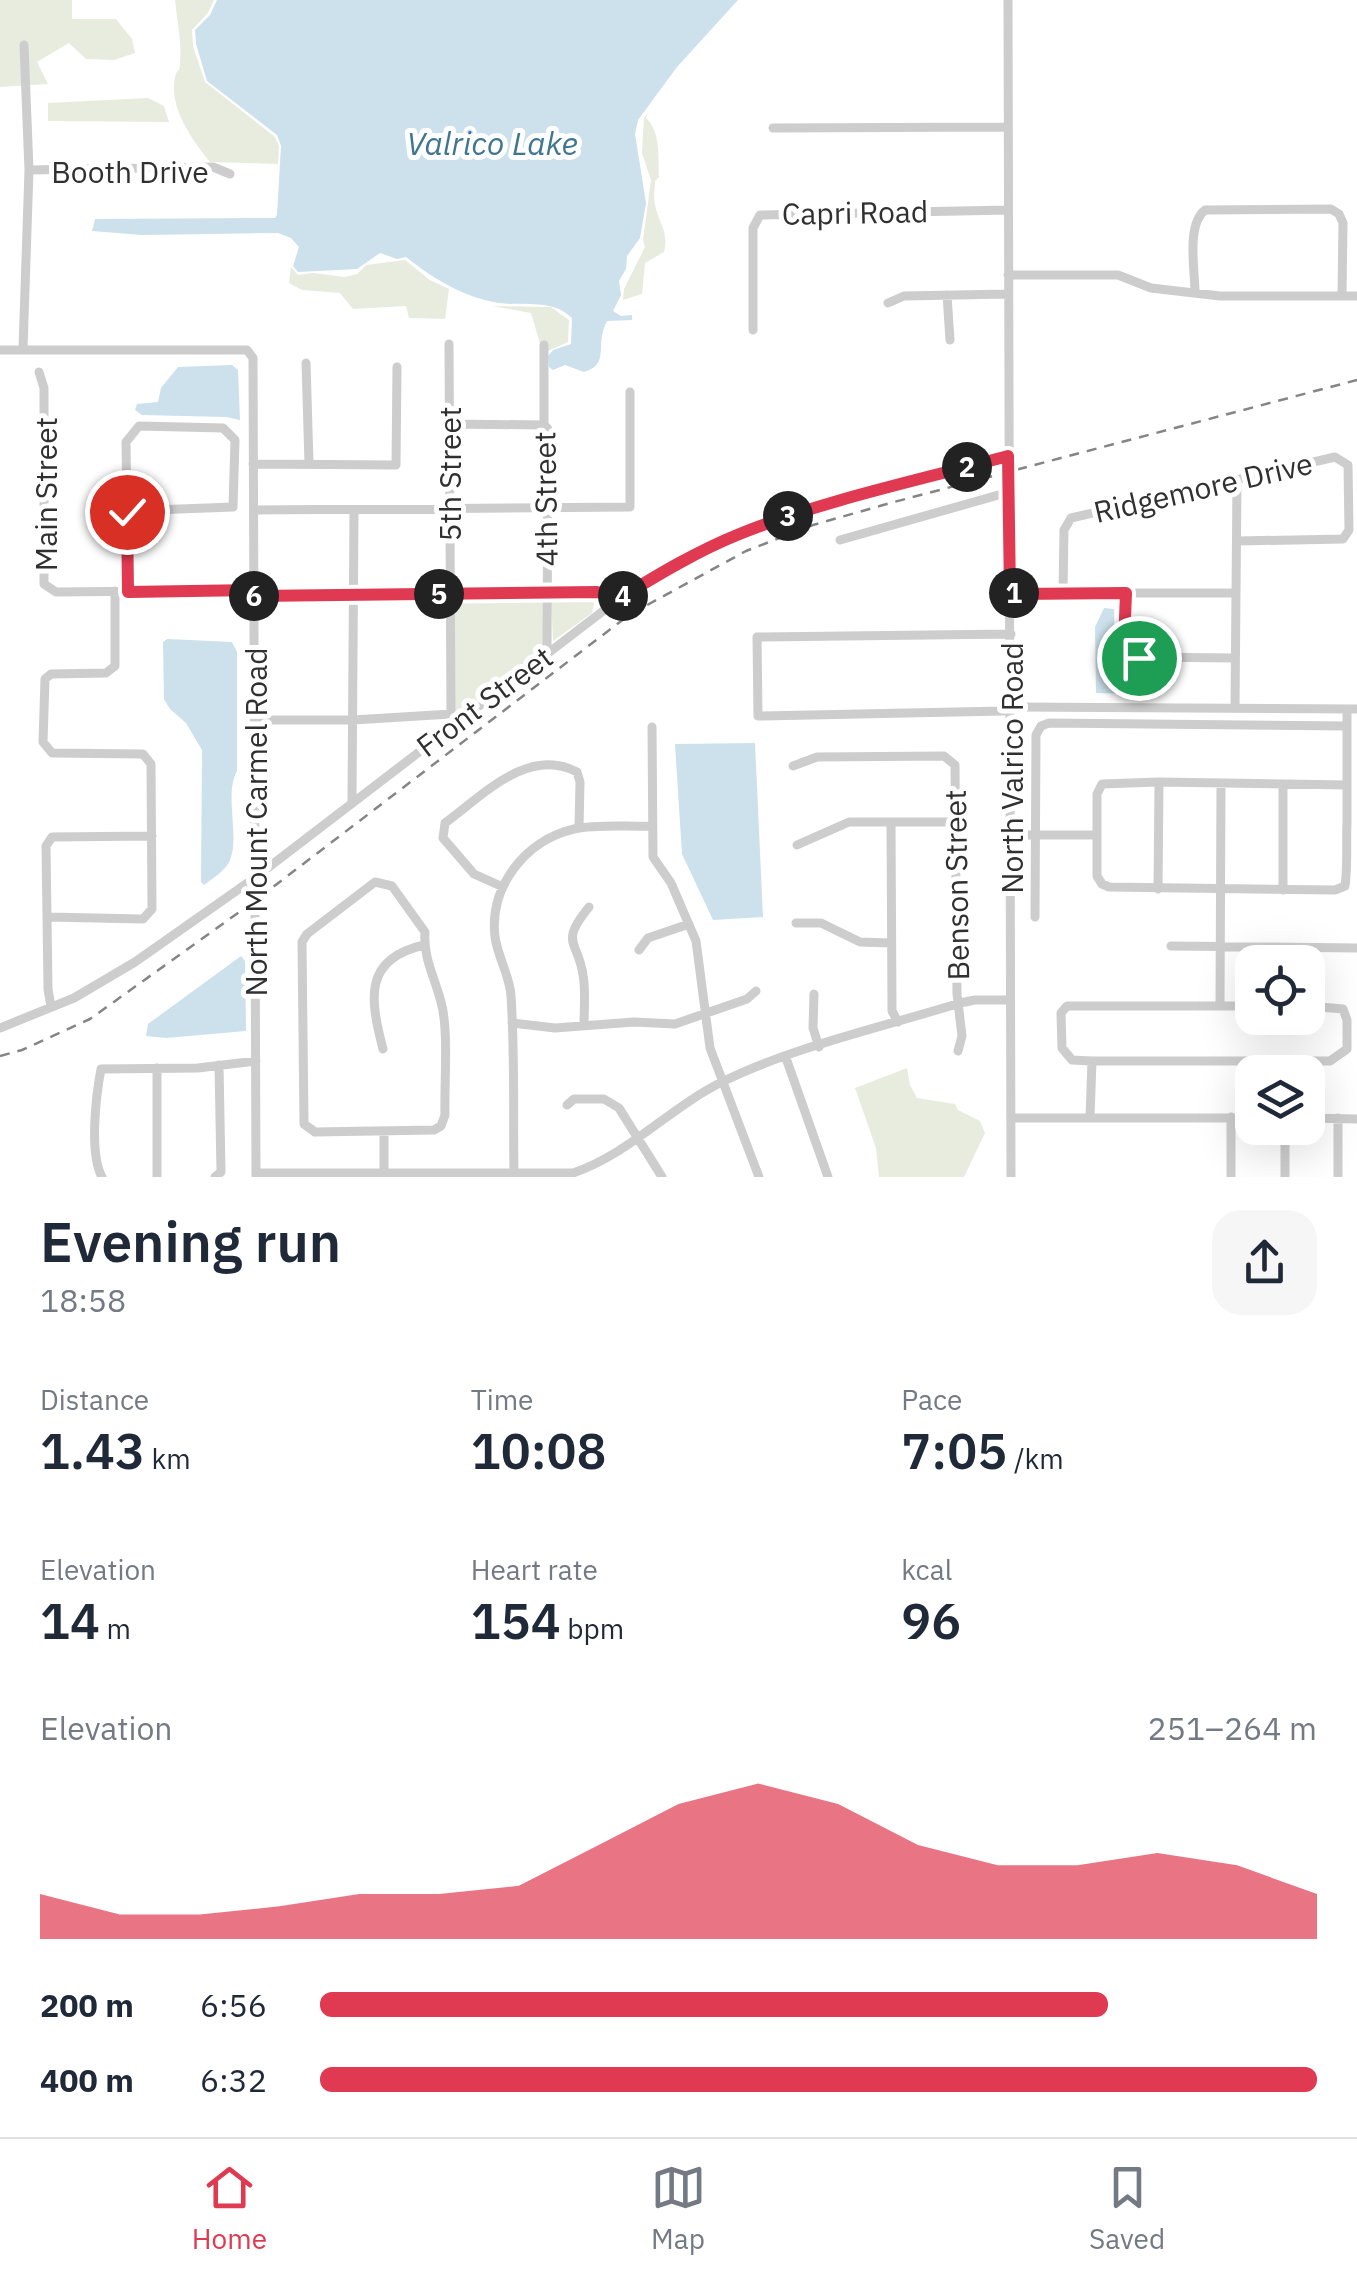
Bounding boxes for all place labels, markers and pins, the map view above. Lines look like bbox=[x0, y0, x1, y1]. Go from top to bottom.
pin: 2 bbox=[942, 442, 992, 492]
pin bbox=[85, 470, 170, 555]
pin: 3 bbox=[763, 491, 813, 541]
pin: 1 bbox=[989, 568, 1039, 618]
pin: 5 bbox=[414, 569, 464, 619]
pin: 6 bbox=[229, 571, 279, 621]
pin: 4 bbox=[598, 571, 648, 621]
pin bbox=[1097, 616, 1182, 701]

